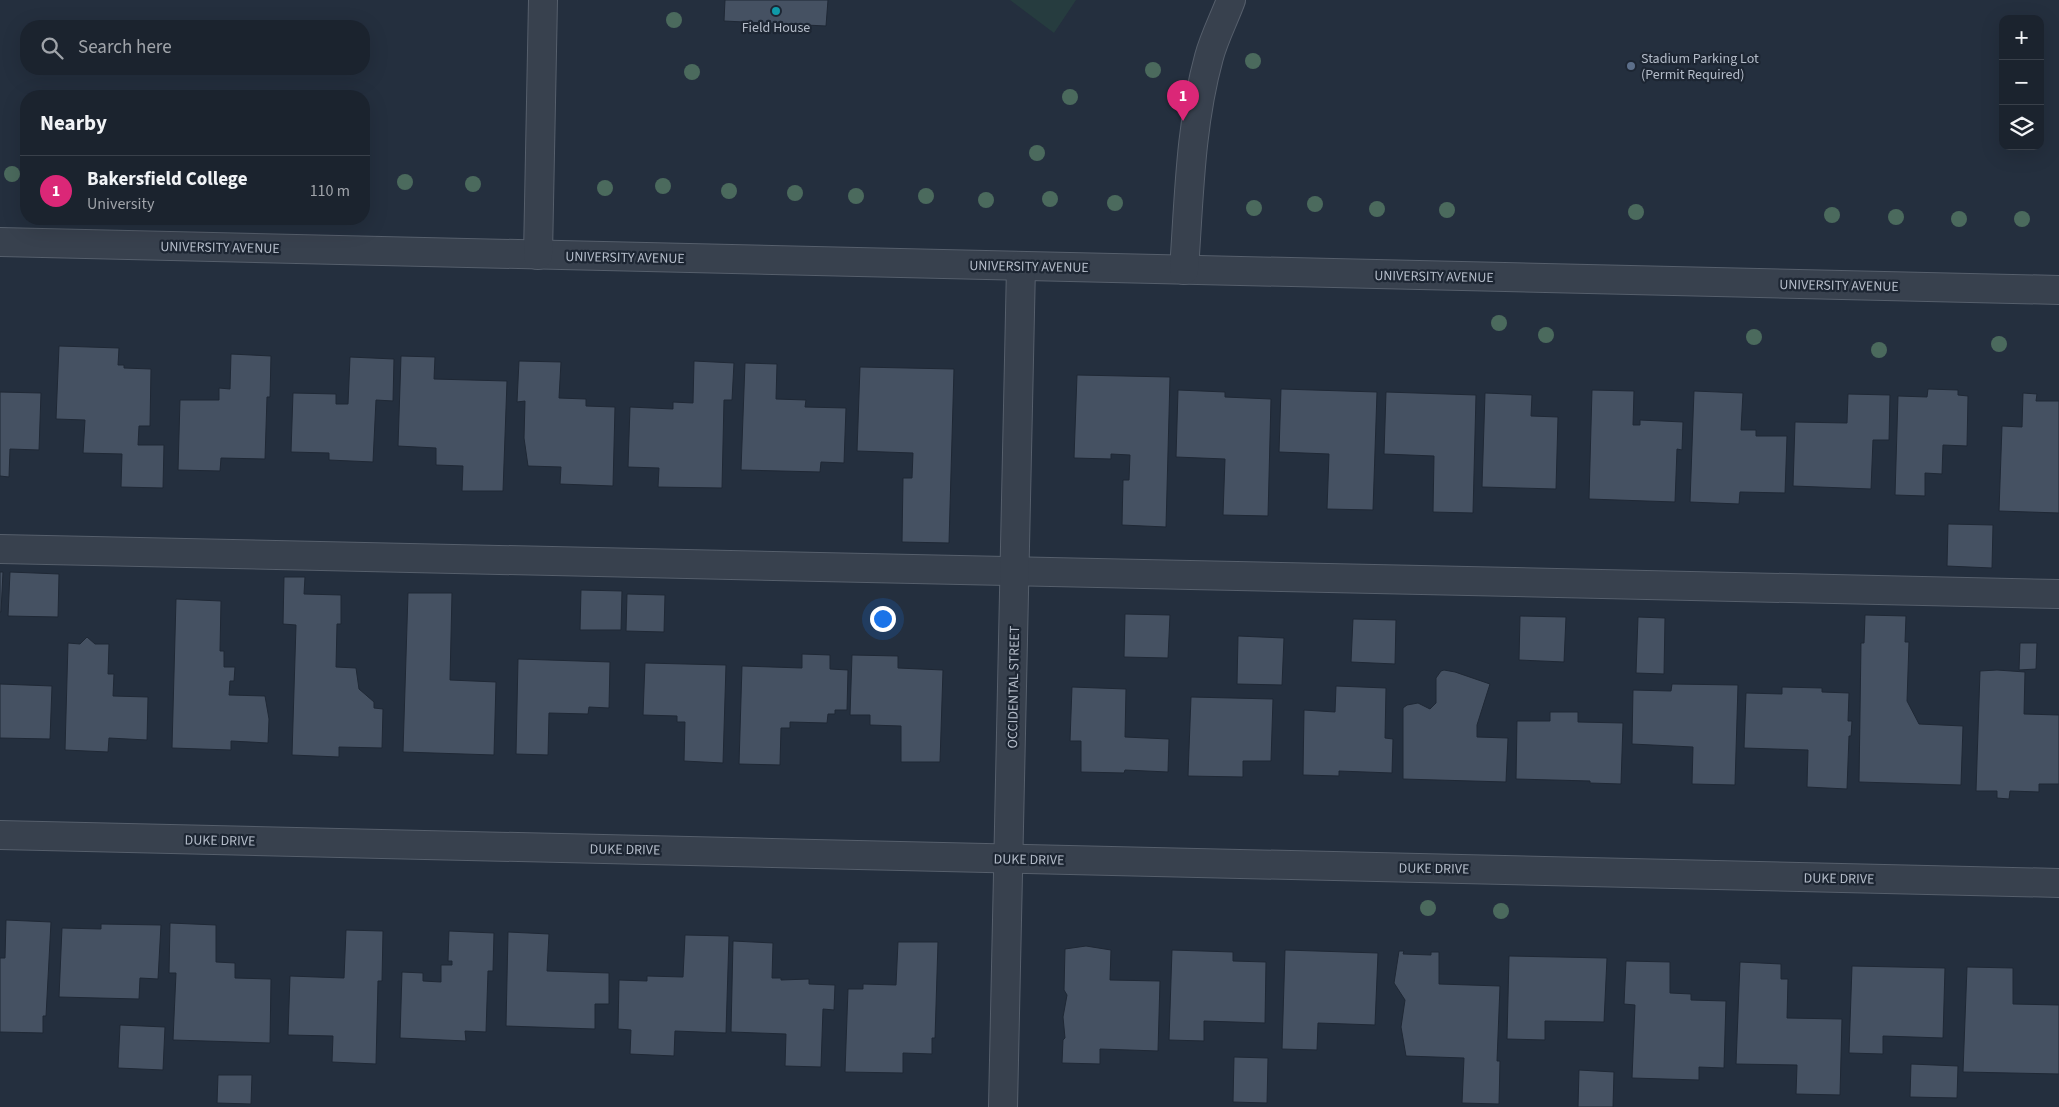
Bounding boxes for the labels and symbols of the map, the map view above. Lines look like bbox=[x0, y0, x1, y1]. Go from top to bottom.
marker: Field House bbox=[770, 5, 782, 17]
place label: Field House bbox=[742, 18, 810, 38]
place label: Stadium Parking Lot (Permit Required) bbox=[1641, 49, 1759, 85]
marker: Stadium Parking Lot (Permit Required) bbox=[1625, 60, 1637, 72]
pin: 1 bbox=[1167, 80, 1199, 121]
street label: UNIVERSITY AVENUE bbox=[160, 237, 280, 259]
street label: UNIVERSITY AVENUE bbox=[565, 247, 685, 269]
street label: UNIVERSITY AVENUE bbox=[969, 256, 1089, 278]
street label: UNIVERSITY AVENUE bbox=[1374, 266, 1494, 288]
street label: UNIVERSITY AVENUE bbox=[1779, 275, 1899, 297]
your location bbox=[870, 606, 896, 632]
street label: OCCIDENTAL STREET bbox=[1003, 625, 1025, 749]
street label: DUKE DRIVE bbox=[184, 830, 256, 852]
street label: DUKE DRIVE bbox=[589, 839, 661, 861]
street label: DUKE DRIVE bbox=[993, 849, 1065, 871]
street label: DUKE DRIVE bbox=[1398, 858, 1470, 880]
street label: DUKE DRIVE bbox=[1803, 868, 1875, 890]

